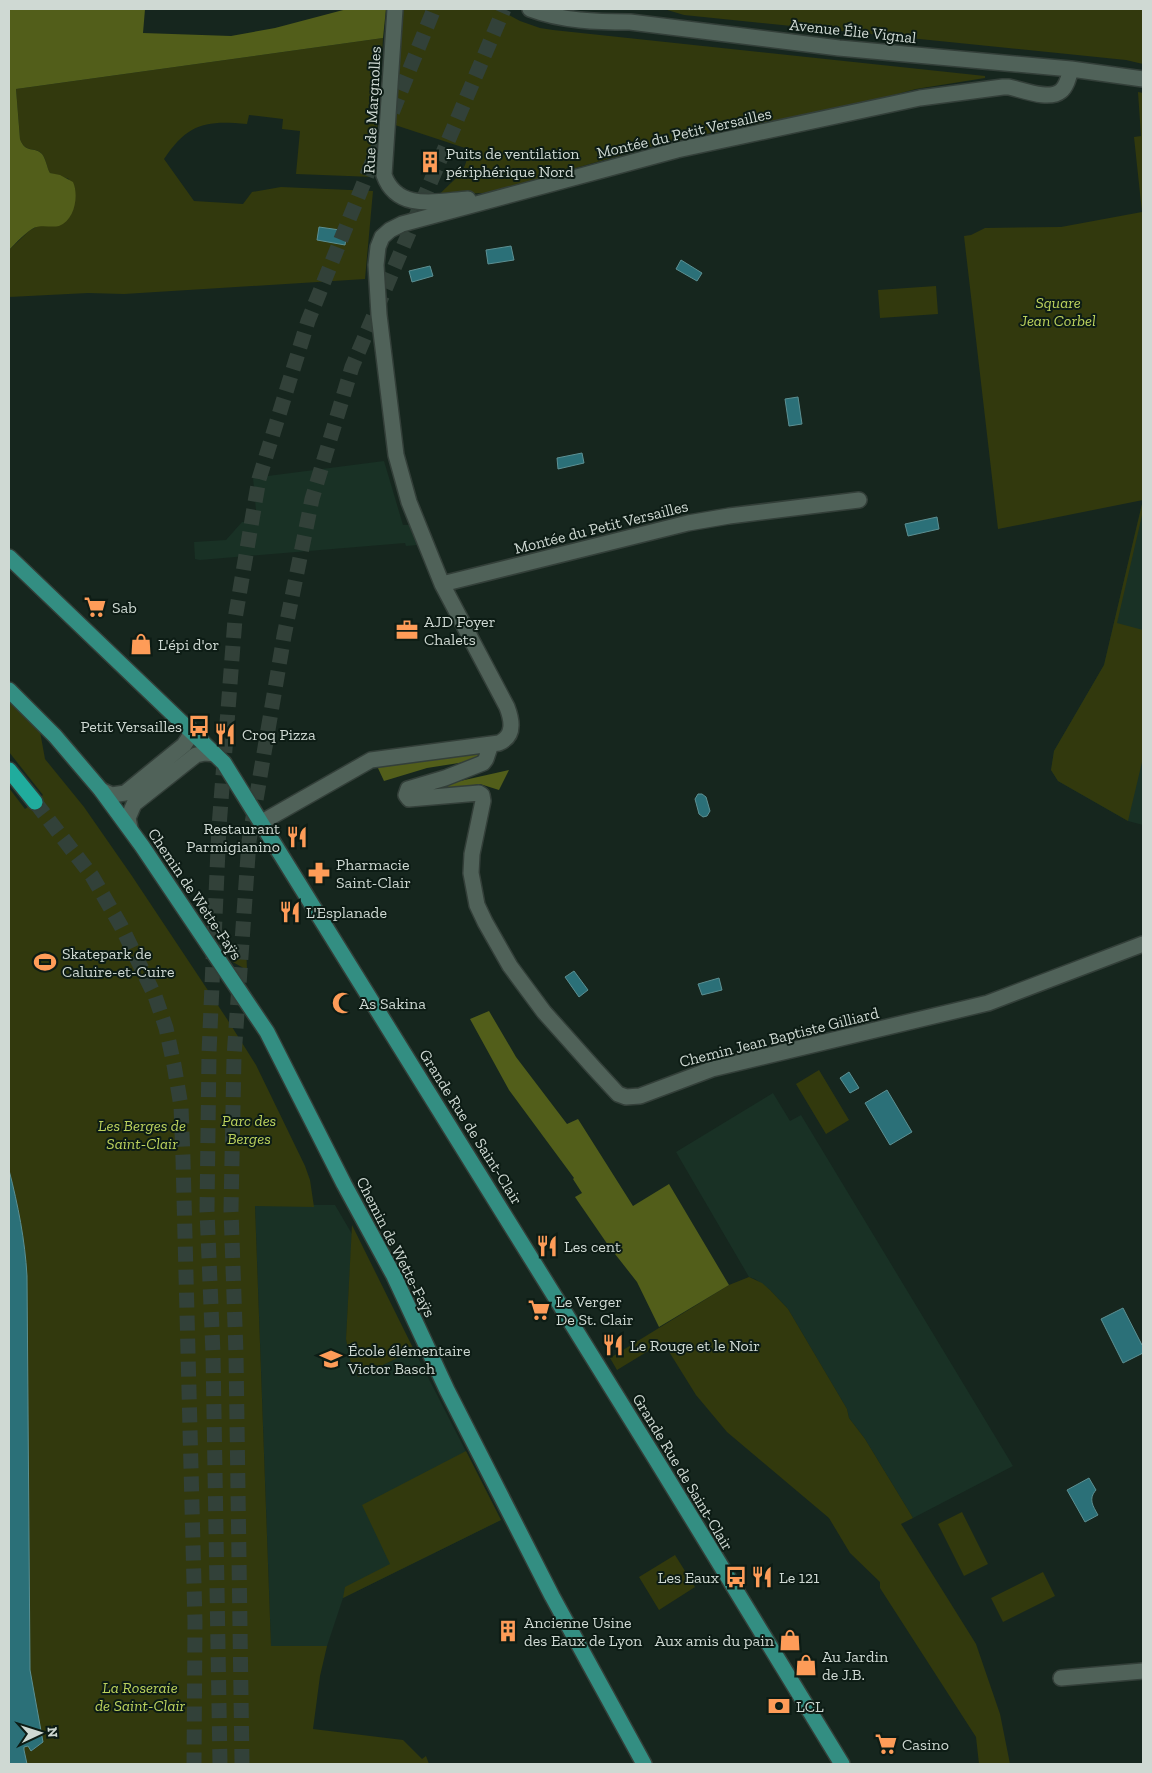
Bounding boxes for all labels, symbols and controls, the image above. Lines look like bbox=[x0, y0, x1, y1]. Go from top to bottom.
street label: Avenue Élie Vignal bbox=[789, 15, 917, 47]
street label: Rue de Margnolles bbox=[359, 46, 385, 174]
street label: Montée du Petit Versailles bbox=[595, 104, 773, 162]
place label: Puits de ventilation périphérique Nord bbox=[446, 144, 580, 181]
building icon: Puits de ventilation périphérique Nord bbox=[417, 149, 443, 175]
park label: Square Jean Corbel bbox=[1019, 293, 1096, 330]
street label: Montée du Petit Versailles bbox=[512, 496, 690, 558]
supermarket icon: Sab bbox=[82, 594, 108, 620]
place label: Sab bbox=[112, 598, 137, 617]
place label: AJD Foyer Chalets bbox=[424, 612, 496, 649]
office icon: AJD Foyer Chalets bbox=[394, 617, 420, 643]
shop icon: L'épi d'or bbox=[128, 631, 154, 657]
place label: L'épi d'or bbox=[158, 635, 220, 654]
bus stop icon: Petit Versailles bbox=[186, 713, 212, 739]
place label: Petit Versailles bbox=[80, 717, 182, 736]
restaurant icon: Croq Pizza bbox=[212, 721, 238, 747]
place label: Croq Pizza bbox=[242, 725, 316, 744]
place label: Restaurant Parmigianino bbox=[186, 819, 280, 856]
restaurant icon: Restaurant Parmigianino bbox=[284, 824, 310, 850]
street label: Chemin de Wette-Faÿs bbox=[144, 825, 246, 963]
place label: Pharmacie Saint-Clair bbox=[336, 855, 411, 892]
pharmacy icon: Pharmacie Saint-Clair bbox=[306, 860, 332, 886]
restaurant icon: L'Esplanade bbox=[277, 899, 303, 925]
place label: L'Esplanade bbox=[306, 903, 387, 922]
place label: Skatepark de Caluire-et-Cuire bbox=[62, 944, 175, 981]
sports icon: Skatepark de Caluire-et-Cuire bbox=[32, 949, 58, 975]
mosque icon: As Sakina bbox=[330, 990, 356, 1016]
place label: As Sakina bbox=[359, 994, 426, 1013]
street label: Chemin Jean Baptiste Gilliard bbox=[677, 1003, 881, 1071]
street label: Grande Rue de Saint-Clair bbox=[415, 1046, 527, 1208]
park label: Parc des Berges bbox=[222, 1111, 276, 1148]
park label: Les Berges de Saint-Clair bbox=[98, 1116, 186, 1153]
street label: Chemin de Wette-Faÿs bbox=[352, 1174, 440, 1320]
restaurant icon: Les cent bbox=[534, 1233, 560, 1259]
place label: Les cent bbox=[564, 1237, 621, 1256]
place label: Le Verger De St. Clair bbox=[556, 1292, 634, 1329]
supermarket icon: Le Verger De St. Clair bbox=[526, 1297, 552, 1323]
restaurant icon: Le Rouge et le Noir bbox=[600, 1332, 626, 1358]
place label: Le Rouge et le Noir bbox=[630, 1336, 760, 1355]
place label: École élémentaire Victor Basch bbox=[347, 1341, 471, 1378]
school or university icon: École élémentaire Victor Basch bbox=[318, 1346, 344, 1372]
street label: Grande Rue de Saint-Clair bbox=[629, 1390, 738, 1554]
bus stop icon: Les Eaux bbox=[723, 1564, 749, 1590]
restaurant icon: Le 121 bbox=[749, 1564, 775, 1590]
place label: Les Eaux bbox=[658, 1568, 719, 1587]
place label: Le 121 bbox=[779, 1568, 819, 1587]
place label: Ancienne Usine des Eaux de Lyon bbox=[524, 1613, 643, 1650]
building icon: Ancienne Usine des Eaux de Lyon bbox=[495, 1618, 521, 1644]
shop icon: Aux amis du pain bbox=[777, 1627, 803, 1653]
place label: Aux amis du pain bbox=[655, 1631, 775, 1650]
place label: Au Jardin de J.B. bbox=[822, 1647, 889, 1684]
shop icon: Au Jardin de J.B. bbox=[793, 1652, 819, 1678]
park label: La Roseraie de Saint-Clair bbox=[95, 1678, 186, 1715]
bank icon: LCL bbox=[766, 1693, 792, 1719]
place label: LCL bbox=[796, 1697, 824, 1716]
north arrow bbox=[15, 1708, 65, 1758]
text: N bbox=[44, 1726, 61, 1738]
supermarket icon: Casino bbox=[873, 1731, 899, 1757]
place label: Casino bbox=[902, 1735, 949, 1754]

